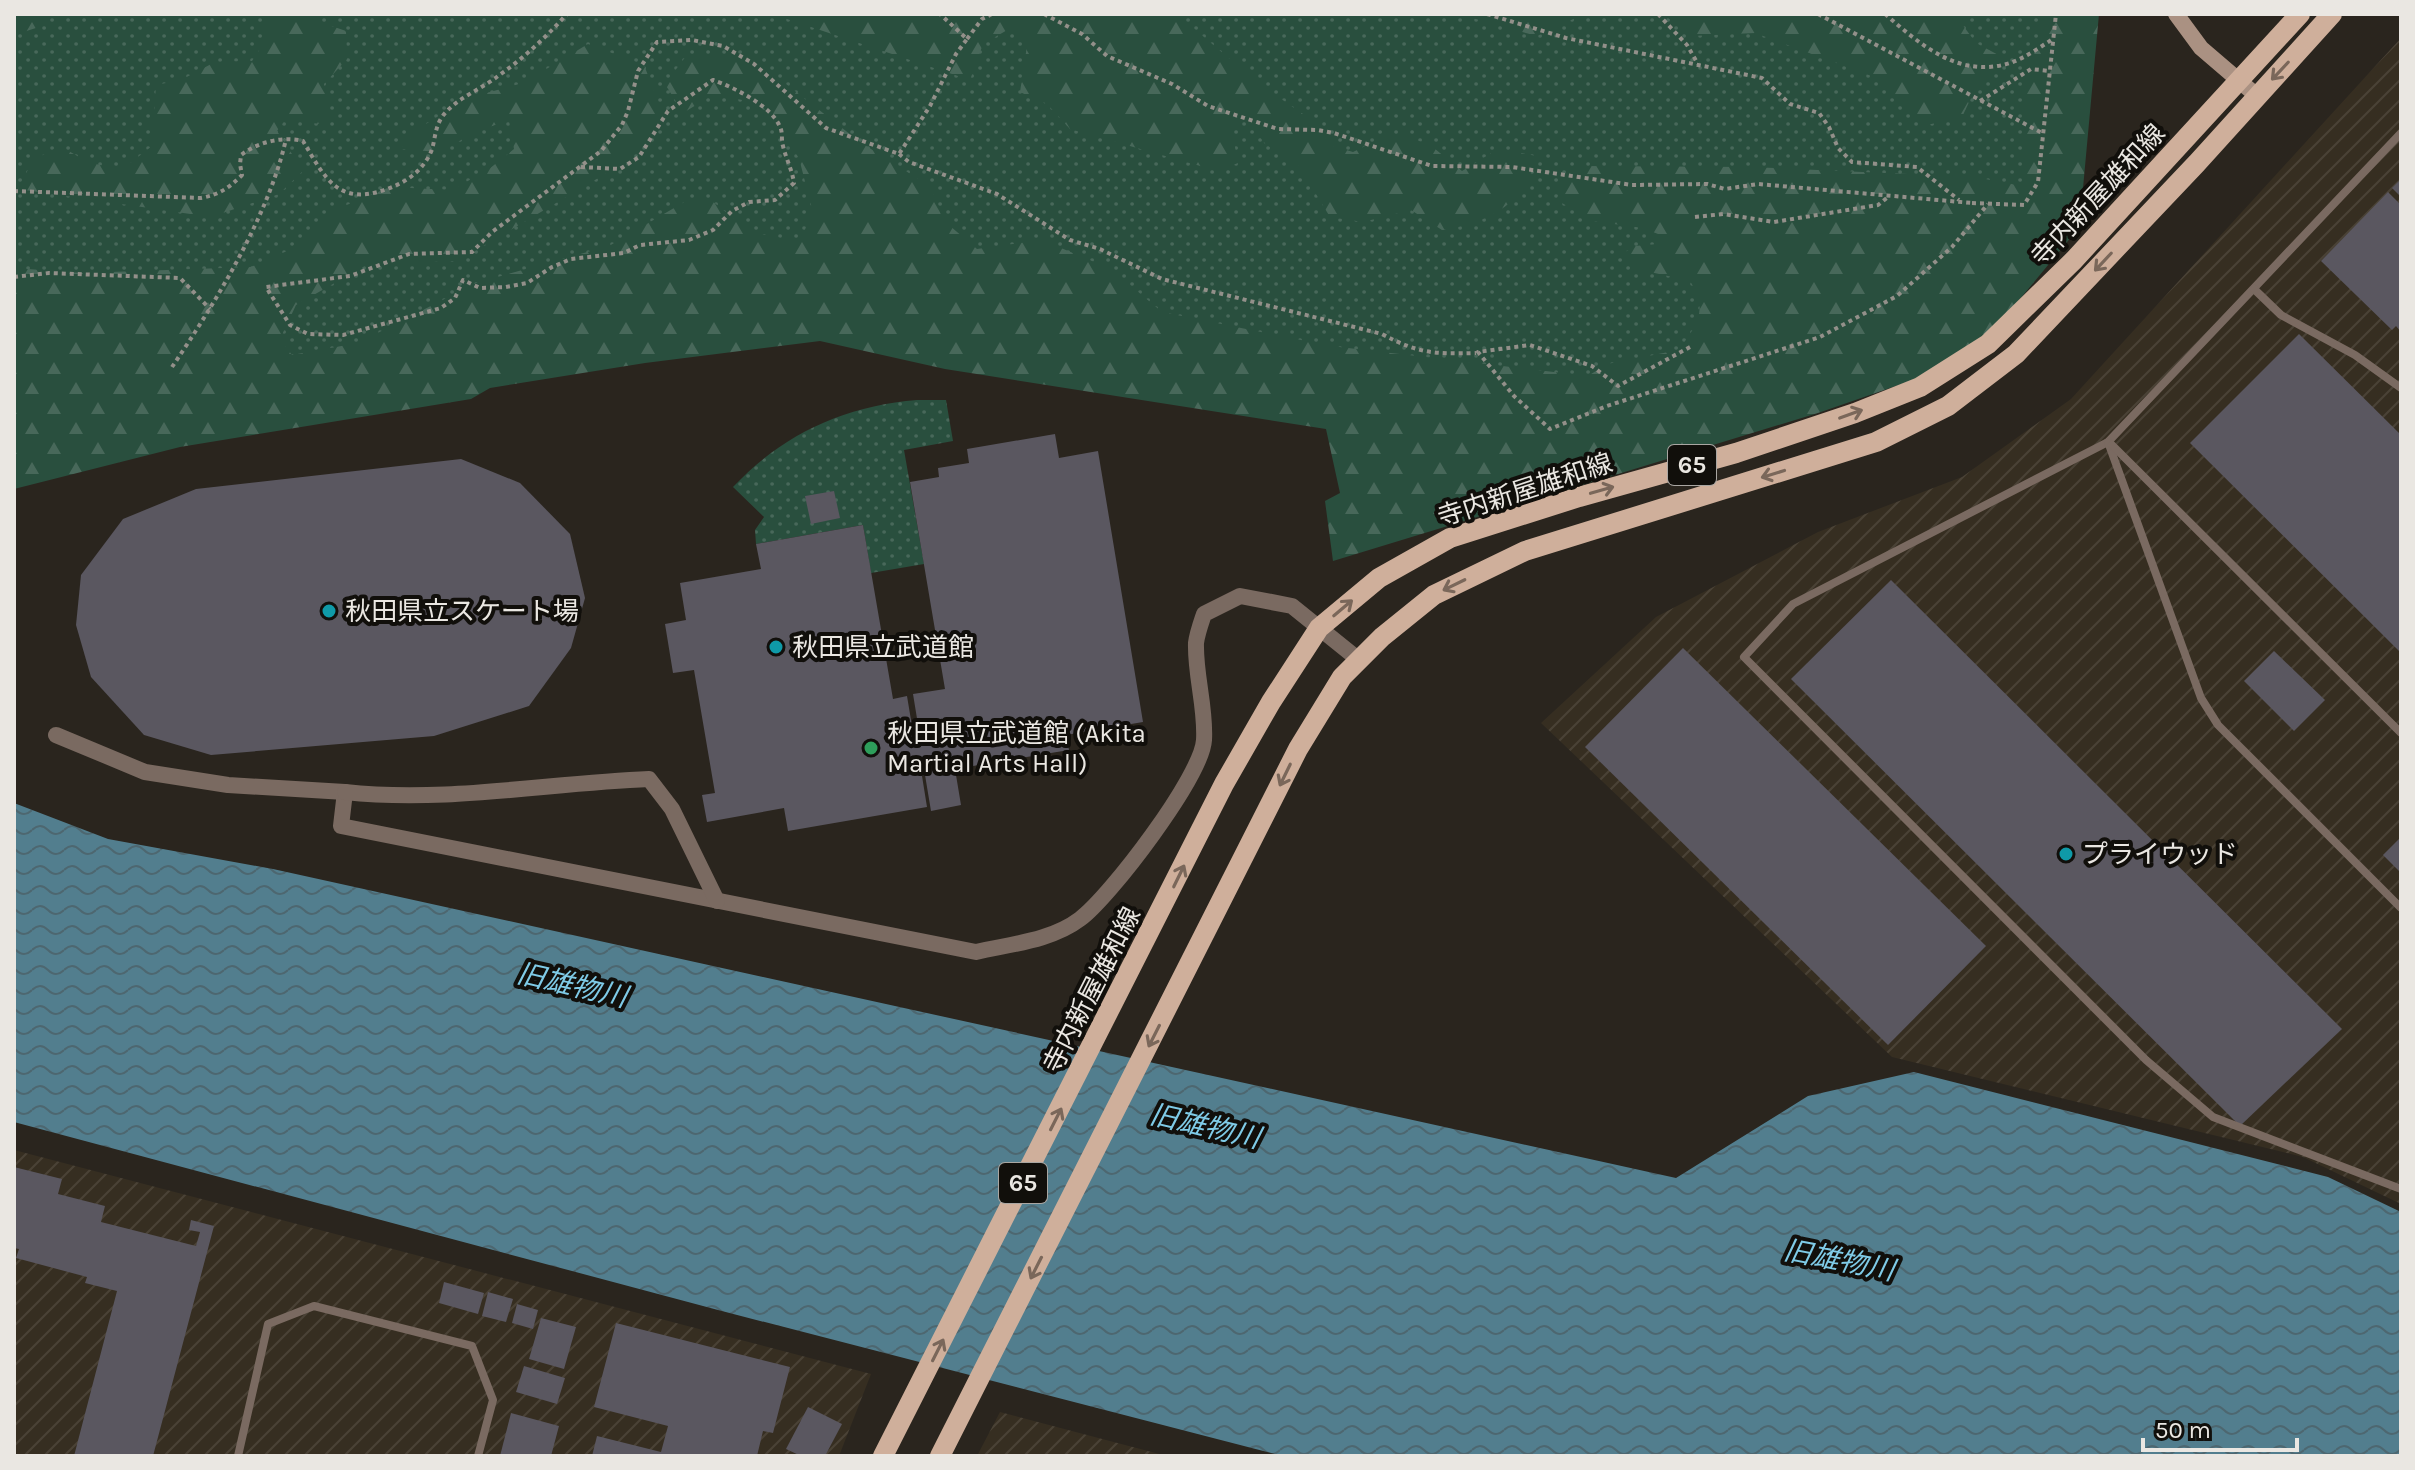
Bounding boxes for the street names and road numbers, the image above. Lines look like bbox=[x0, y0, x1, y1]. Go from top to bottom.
street label: 寺内新屋雄和線 bbox=[2025, 118, 2171, 272]
road number: 65 bbox=[1668, 445, 1716, 485]
street label: 寺内新屋雄和線 bbox=[1434, 447, 1616, 533]
street label: 寺内新屋雄和線 bbox=[1037, 902, 1147, 1078]
road number: 65 bbox=[999, 1163, 1047, 1203]

